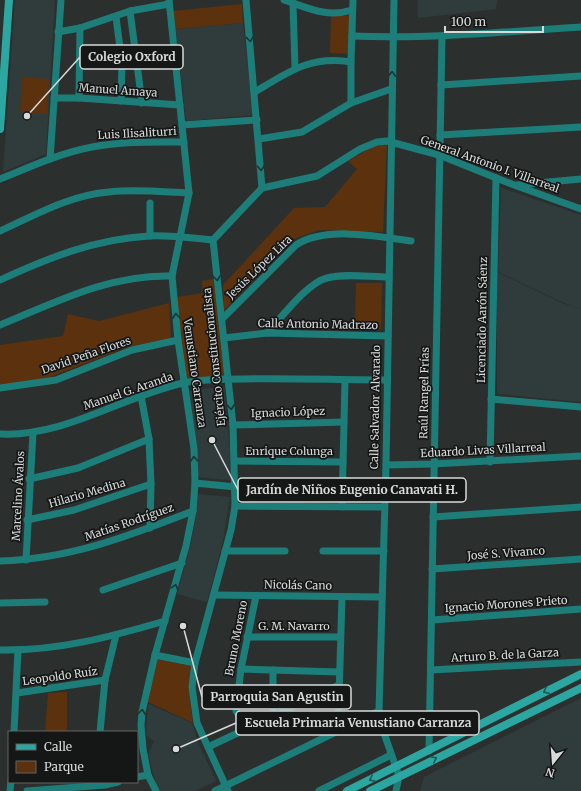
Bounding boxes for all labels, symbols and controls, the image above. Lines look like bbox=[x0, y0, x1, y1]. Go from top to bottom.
scale bar bbox=[445, 8, 543, 34]
text: 100 m bbox=[451, 14, 486, 29]
one-way arrow bbox=[245, 36, 254, 42]
callout: Colegio Oxford bbox=[80, 45, 183, 69]
text: Colegio Oxford bbox=[88, 49, 176, 64]
one-way arrow bbox=[388, 71, 396, 77]
street label: Manuel Amaya bbox=[78, 80, 158, 100]
street label: Luis Ilisaliturri bbox=[97, 124, 177, 142]
street label: General Antonio I. Villarreal bbox=[419, 132, 562, 196]
one-way arrow bbox=[256, 165, 265, 171]
street label: Jesús López Lira bbox=[223, 232, 295, 302]
street label: Licenciado Aarón Sáenz bbox=[474, 257, 490, 383]
one-way arrow bbox=[212, 275, 221, 281]
street label: Ejército Constitucionalista bbox=[200, 287, 228, 427]
one-way arrow bbox=[172, 313, 181, 319]
street label: Calle Antonio Madrazo bbox=[258, 316, 379, 332]
street label: Venustiano Carranza bbox=[180, 317, 210, 429]
street label: David Peña Flores bbox=[39, 333, 133, 377]
street label: Calle Salvador Alvarado bbox=[367, 344, 383, 469]
street label: Raúl Rangel Frías bbox=[416, 347, 432, 439]
street label: Manuel G. Aranda bbox=[81, 369, 175, 413]
one-way arrow bbox=[226, 404, 235, 411]
street label: Ignacio López bbox=[251, 404, 325, 420]
street label: Eduardo Livas Villarreal bbox=[420, 440, 547, 460]
street label: Enrique Colunga bbox=[245, 444, 333, 458]
street label: Marcelino Ávalos bbox=[9, 451, 27, 541]
one-way arrow bbox=[190, 456, 199, 462]
street label: Hilario Medina bbox=[47, 475, 127, 511]
callout: Jardín de Niños Eugenio Canavati H. bbox=[238, 478, 466, 502]
text: Jardín de Niños Eugenio Canavati H. bbox=[245, 482, 458, 497]
street label: Matías Rodríguez bbox=[83, 500, 175, 544]
street label: José S. Vivanco bbox=[466, 543, 546, 563]
street label: Nicolás Cano bbox=[264, 577, 333, 593]
one-way arrow bbox=[170, 584, 179, 591]
street label: Ignacio Morones Prieto bbox=[444, 593, 568, 615]
street label: Bruno Moreno bbox=[222, 598, 250, 677]
street label: G. M. Navarro bbox=[258, 619, 330, 633]
street label: Arturo B. de la Garza bbox=[450, 645, 559, 665]
street label: Leopoldo Ruíz bbox=[22, 664, 98, 688]
callout: Parroquia San Agustin bbox=[202, 685, 351, 709]
one-way arrow bbox=[543, 687, 550, 694]
text: Parroquia San Agustin bbox=[210, 689, 344, 704]
one-way arrow bbox=[137, 709, 146, 716]
callout: Escuela Primaria Venustiano Carranza bbox=[236, 711, 479, 735]
text: Escuela Primaria Venustiano Carranza bbox=[245, 715, 472, 730]
legend bbox=[8, 731, 138, 783]
text: Calle bbox=[44, 739, 72, 754]
north arrow bbox=[533, 743, 573, 783]
one-way arrow bbox=[430, 756, 437, 764]
text: Parque bbox=[44, 759, 84, 774]
text: N bbox=[544, 765, 556, 781]
one-way arrow bbox=[369, 774, 376, 782]

